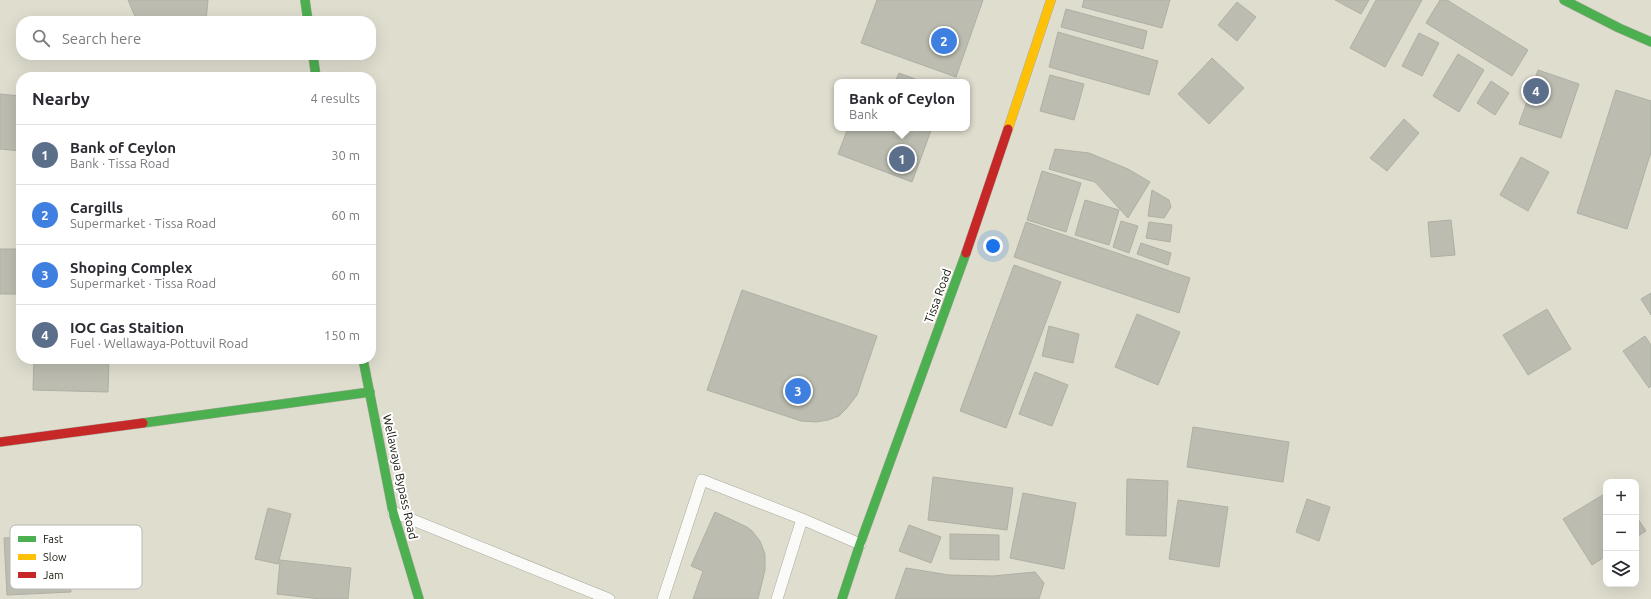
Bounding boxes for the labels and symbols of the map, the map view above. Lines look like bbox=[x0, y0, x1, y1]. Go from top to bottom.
pin: 2 bbox=[931, 26, 957, 56]
pin: 4 bbox=[1523, 76, 1549, 106]
pin: 1 bbox=[889, 144, 915, 174]
your location bbox=[983, 236, 1003, 256]
street label: Tissa Road bbox=[922, 267, 953, 325]
pin: 3 bbox=[785, 376, 811, 406]
street label: Wellawaya Bypass Road bbox=[381, 413, 420, 541]
legend bbox=[10, 525, 142, 589]
text: Fast bbox=[43, 533, 64, 545]
text: Slow bbox=[43, 551, 67, 563]
text: Jam bbox=[43, 569, 64, 581]

